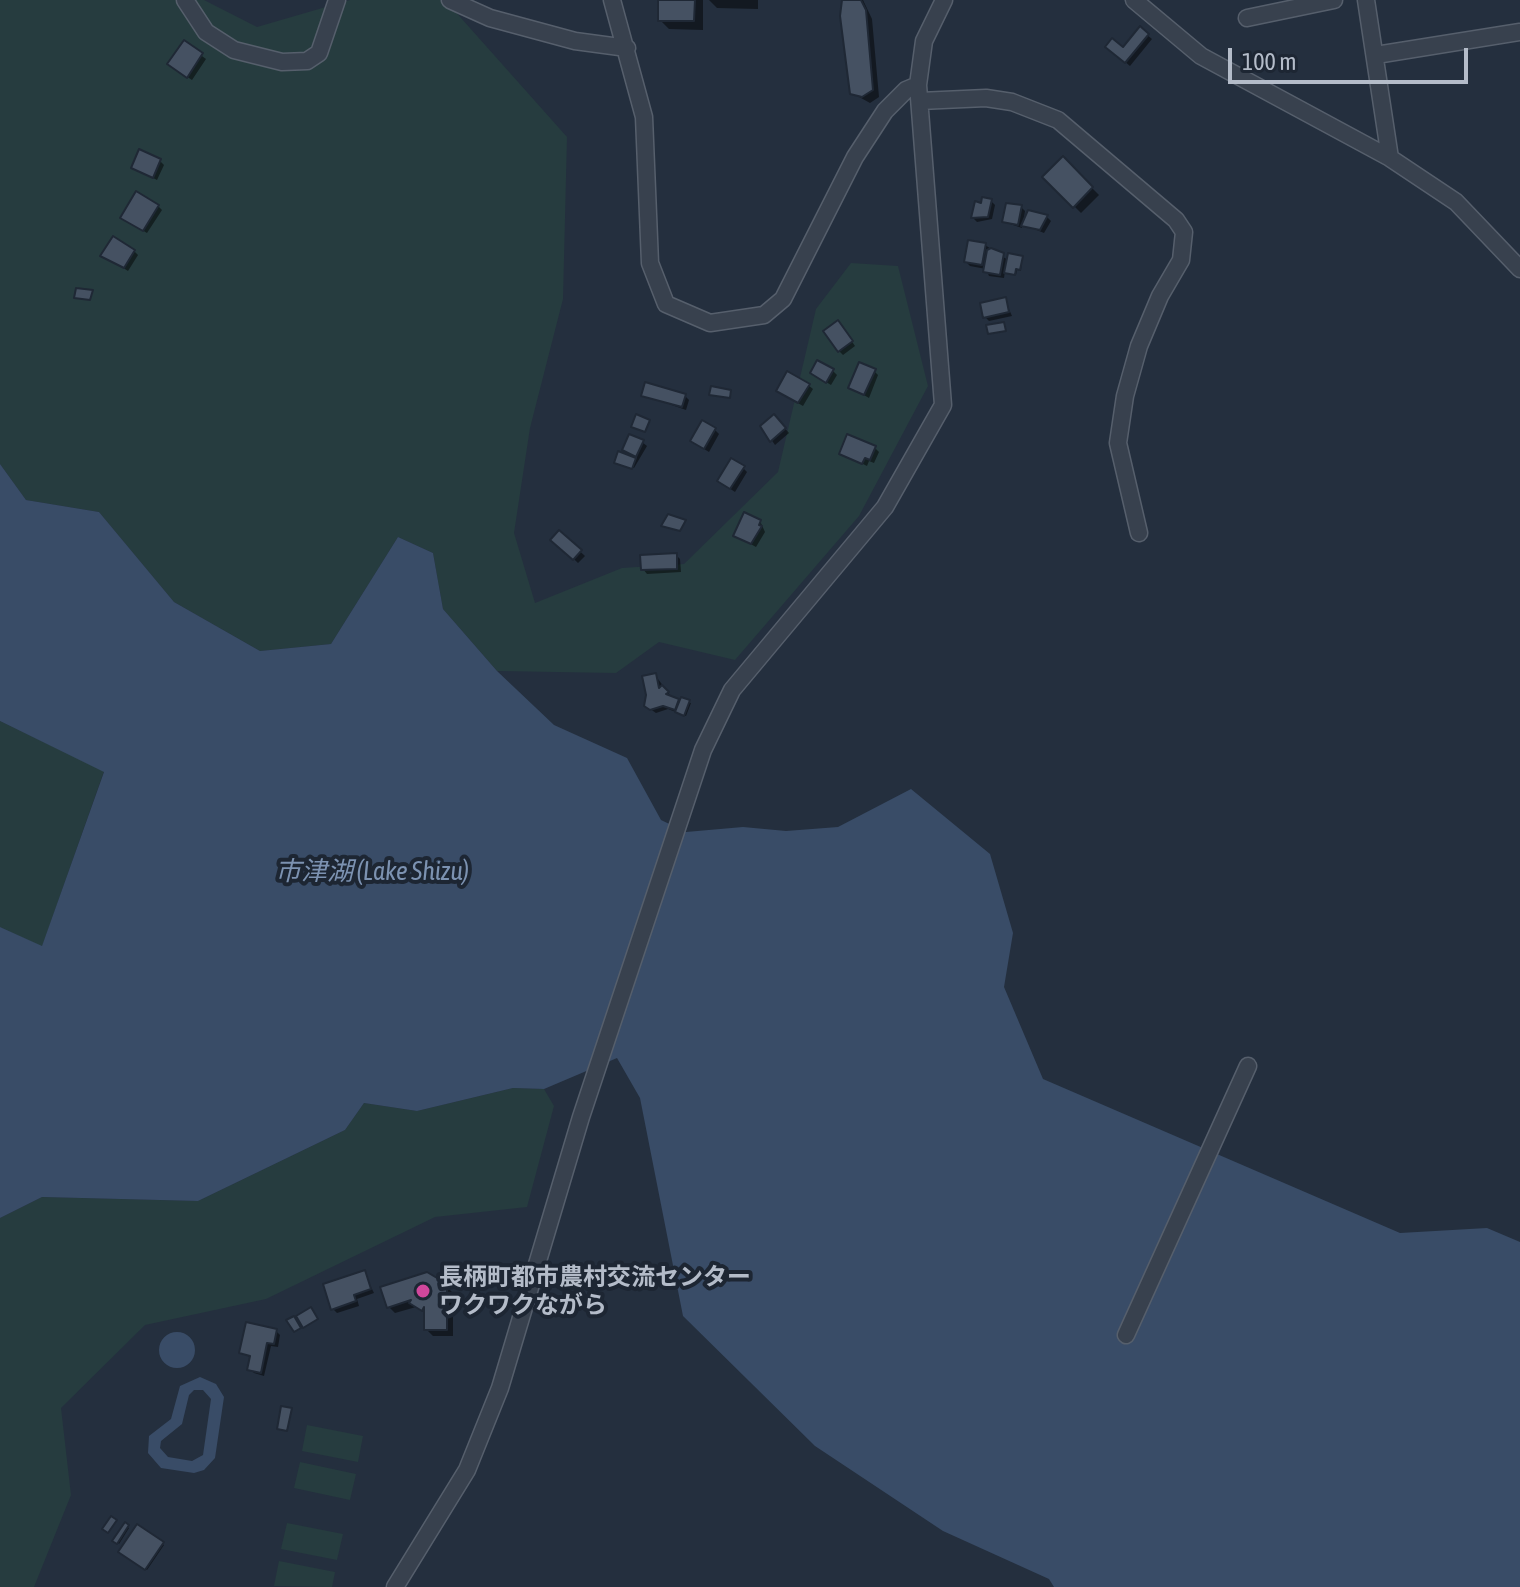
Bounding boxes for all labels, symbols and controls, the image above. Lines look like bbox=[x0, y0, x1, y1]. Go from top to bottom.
scale bar bbox=[1232, 32, 1472, 82]
text: 100 m bbox=[1242, 48, 1296, 75]
water label: 市津湖 (Lake Shizu) bbox=[275, 856, 469, 888]
place label: 長柄町都市農村交流センター ワクワクながら bbox=[439, 1263, 751, 1319]
marker: 長柄町都市農村交流センター ワクワクながら bbox=[414, 1282, 432, 1300]

